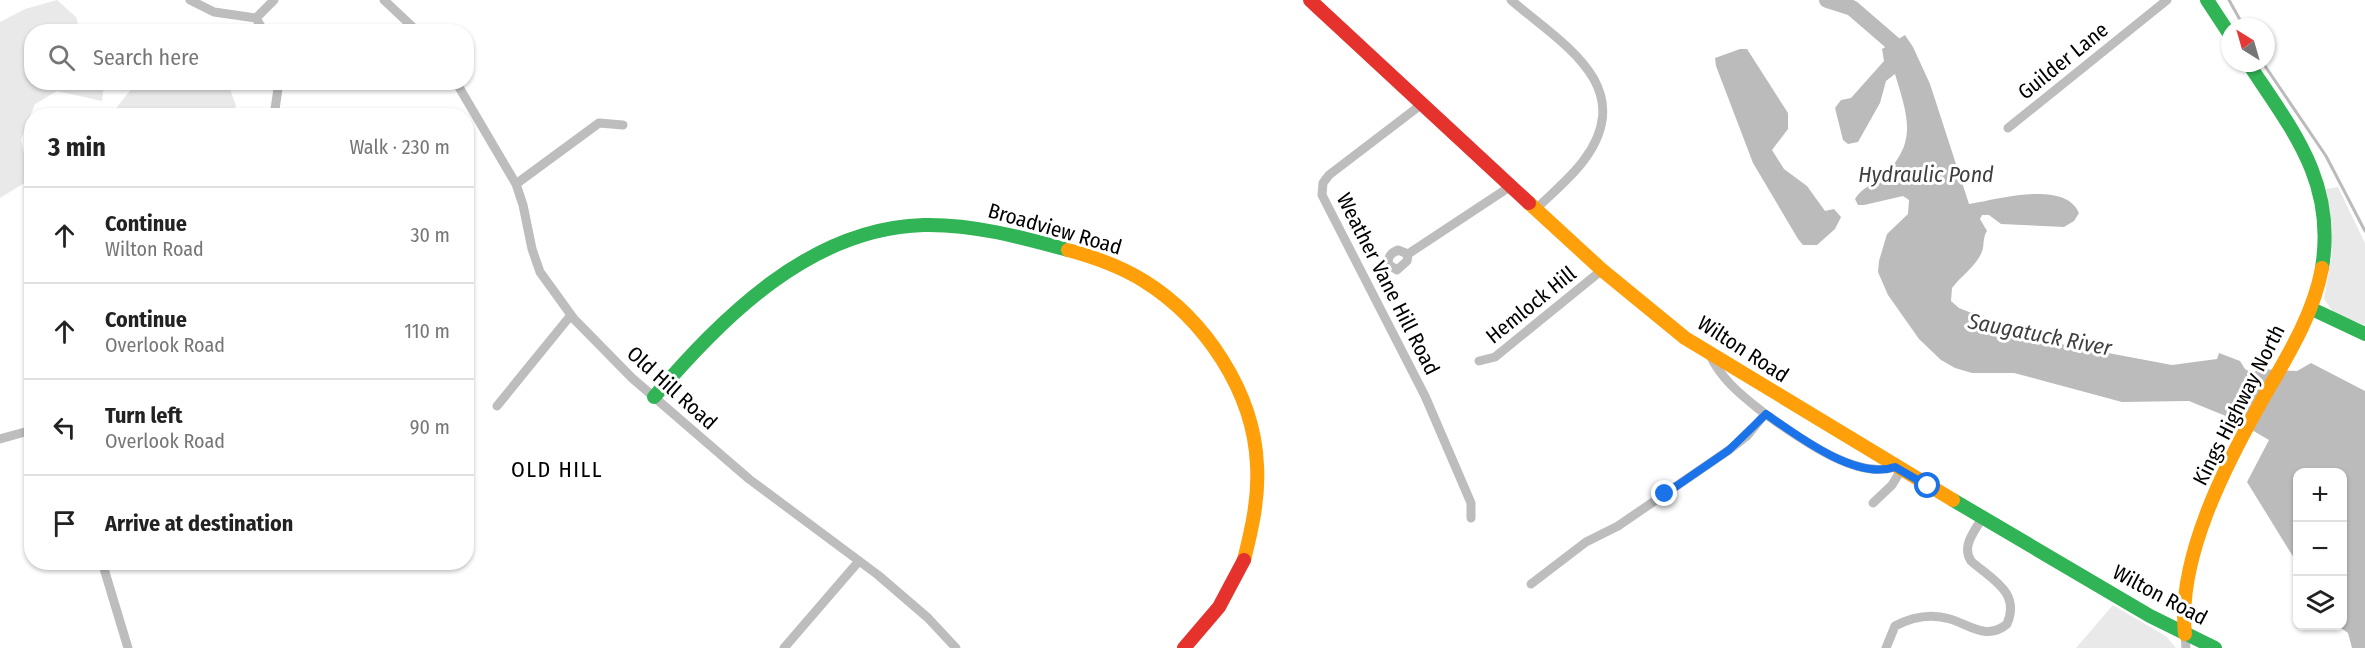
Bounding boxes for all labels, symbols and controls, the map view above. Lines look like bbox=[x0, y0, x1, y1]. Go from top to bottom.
street label: Guilder Lane bbox=[2013, 17, 2113, 105]
north arrow bbox=[2221, 18, 2275, 72]
search box bbox=[24, 24, 474, 90]
icon: search bbox=[45, 41, 78, 74]
text: Search here bbox=[93, 44, 199, 71]
text: 3 min bbox=[48, 132, 106, 163]
text: Walk · 230 m bbox=[349, 135, 450, 159]
water label: Hydraulic Pond bbox=[1858, 161, 1994, 188]
street label: Weather Vane Hill Road bbox=[1331, 189, 1445, 379]
street label: Broadview Road bbox=[985, 198, 1125, 260]
text: Continue bbox=[105, 210, 187, 237]
icon: ahead bbox=[48, 219, 81, 252]
text: 30 m bbox=[410, 223, 450, 247]
text: Wilton Road bbox=[105, 237, 204, 261]
street label: Hemlock Hill bbox=[1481, 260, 1582, 349]
text: Continue bbox=[105, 306, 187, 333]
water label: Saugatuck River bbox=[1965, 307, 2115, 362]
street label: Wilton Road bbox=[1692, 310, 1794, 388]
icon: ahead bbox=[48, 315, 81, 348]
text: 110 m bbox=[404, 319, 450, 343]
street label: Kings Highway North bbox=[2187, 320, 2291, 490]
text: Overlook Road bbox=[105, 333, 225, 357]
street label: Old Hill Road bbox=[622, 341, 722, 435]
text: Turn left bbox=[105, 402, 183, 429]
icon: left bbox=[48, 411, 81, 444]
text: 90 m bbox=[410, 415, 450, 439]
text: Overlook Road bbox=[105, 429, 225, 453]
district label: OLD HILL bbox=[511, 456, 603, 483]
map controls bbox=[2293, 468, 2347, 630]
button: + bbox=[2293, 468, 2347, 522]
route start bbox=[1914, 472, 1940, 498]
route end bbox=[1651, 480, 1677, 506]
icon: arrive bbox=[48, 507, 81, 540]
text: Arrive at destination bbox=[105, 510, 293, 537]
button: − bbox=[2293, 522, 2347, 576]
street label: Wilton Road bbox=[2108, 559, 2212, 631]
button: layers bbox=[2293, 576, 2347, 630]

